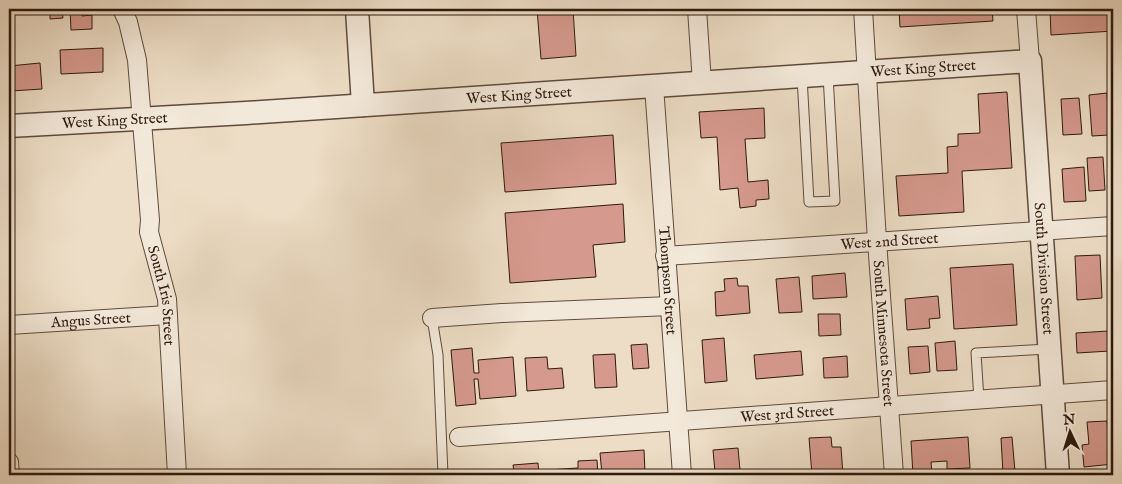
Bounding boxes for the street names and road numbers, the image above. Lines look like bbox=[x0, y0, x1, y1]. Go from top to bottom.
street label: West King Street bbox=[870, 56, 977, 82]
street label: West King Street bbox=[466, 82, 572, 108]
street label: West King Street bbox=[62, 108, 168, 133]
street label: South Division Street bbox=[1030, 202, 1057, 335]
street label: Thompson Street bbox=[654, 226, 681, 335]
street label: West 2nd Street bbox=[840, 229, 939, 254]
street label: South Iris Street bbox=[143, 243, 179, 346]
street label: South Minnesota Street bbox=[868, 260, 898, 407]
street label: Angus Street bbox=[49, 308, 131, 332]
street label: West 3rd Street bbox=[740, 401, 835, 427]

